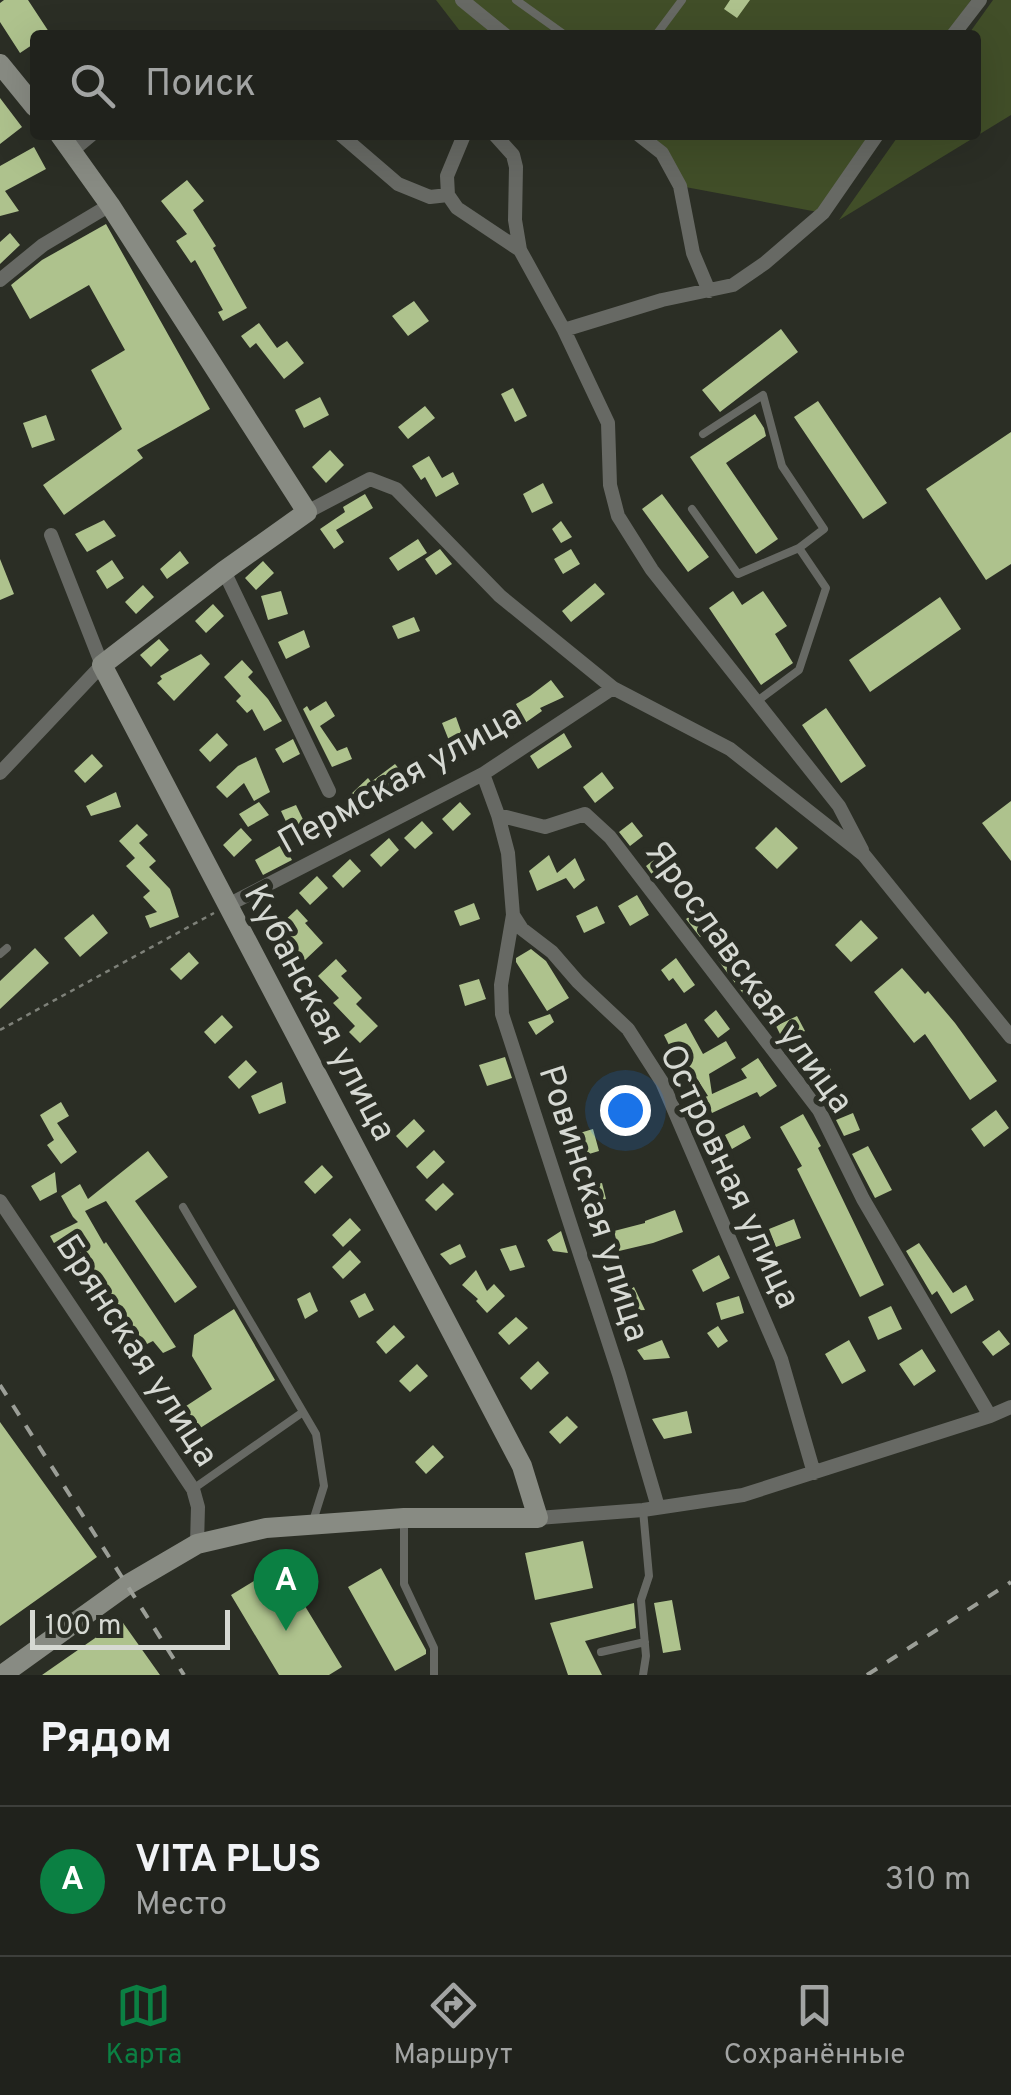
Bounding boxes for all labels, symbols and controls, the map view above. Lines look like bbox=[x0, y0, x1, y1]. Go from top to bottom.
search box bbox=[30, 30, 981, 140]
icon: search bbox=[65, 58, 120, 113]
text: Поиск bbox=[145, 61, 256, 110]
street label: Пермская улица bbox=[271, 696, 530, 866]
street label: Ярославская улица bbox=[634, 832, 862, 1123]
street label: Кубанская улица bbox=[232, 877, 405, 1149]
street label: Островная улица bbox=[648, 1038, 809, 1316]
street label: Ровинская улица bbox=[527, 1060, 658, 1348]
your location bbox=[600, 1085, 651, 1136]
street label: Брянская улица bbox=[44, 1227, 227, 1476]
pin: A bbox=[254, 1548, 318, 1631]
scale bar bbox=[30, 1605, 230, 1650]
text: 100 m bbox=[45, 1609, 121, 1645]
text: Рядом bbox=[40, 1714, 172, 1767]
text: VITA PLUS bbox=[135, 1837, 321, 1886]
text: A bbox=[61, 1861, 84, 1901]
text: 310 m bbox=[885, 1861, 971, 1901]
text: Место bbox=[135, 1886, 227, 1926]
tab: Карта bbox=[106, 1978, 182, 2074]
tab: Маршрут bbox=[393, 1978, 513, 2074]
tab: Сохранённые bbox=[724, 1978, 905, 2074]

